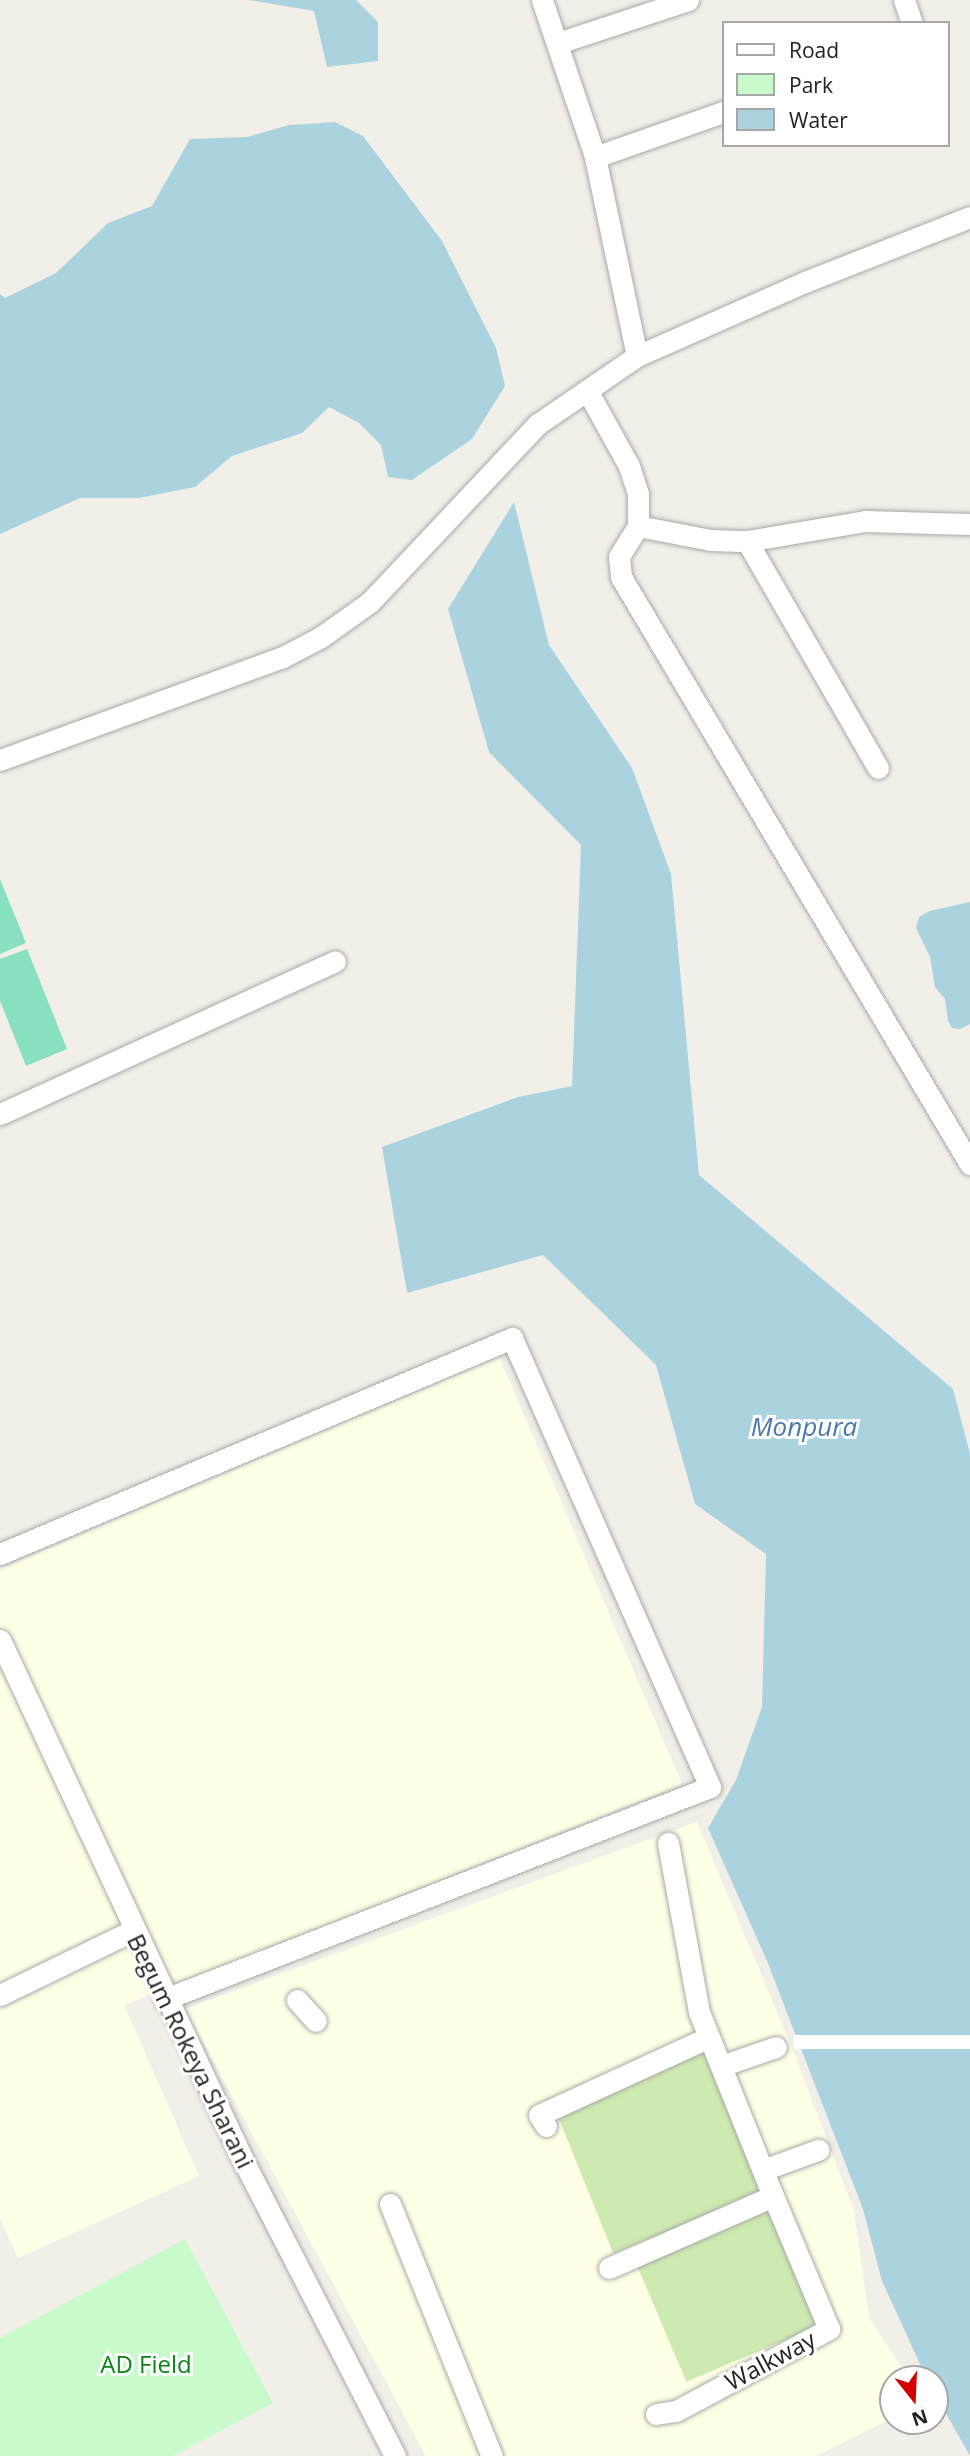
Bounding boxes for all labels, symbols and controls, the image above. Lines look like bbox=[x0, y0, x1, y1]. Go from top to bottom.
legend bbox=[722, 21, 949, 147]
text: Road bbox=[789, 36, 839, 64]
text: Park bbox=[789, 71, 833, 99]
text: Water bbox=[789, 106, 848, 134]
water label: Monpura bbox=[751, 1411, 857, 1443]
street label: Begum Rokeya Sharani bbox=[122, 1929, 260, 2173]
street label: Walkway bbox=[720, 2324, 820, 2396]
park label: AD Field bbox=[100, 2350, 192, 2378]
north arrow bbox=[879, 2365, 949, 2435]
text: N bbox=[909, 2403, 931, 2433]

